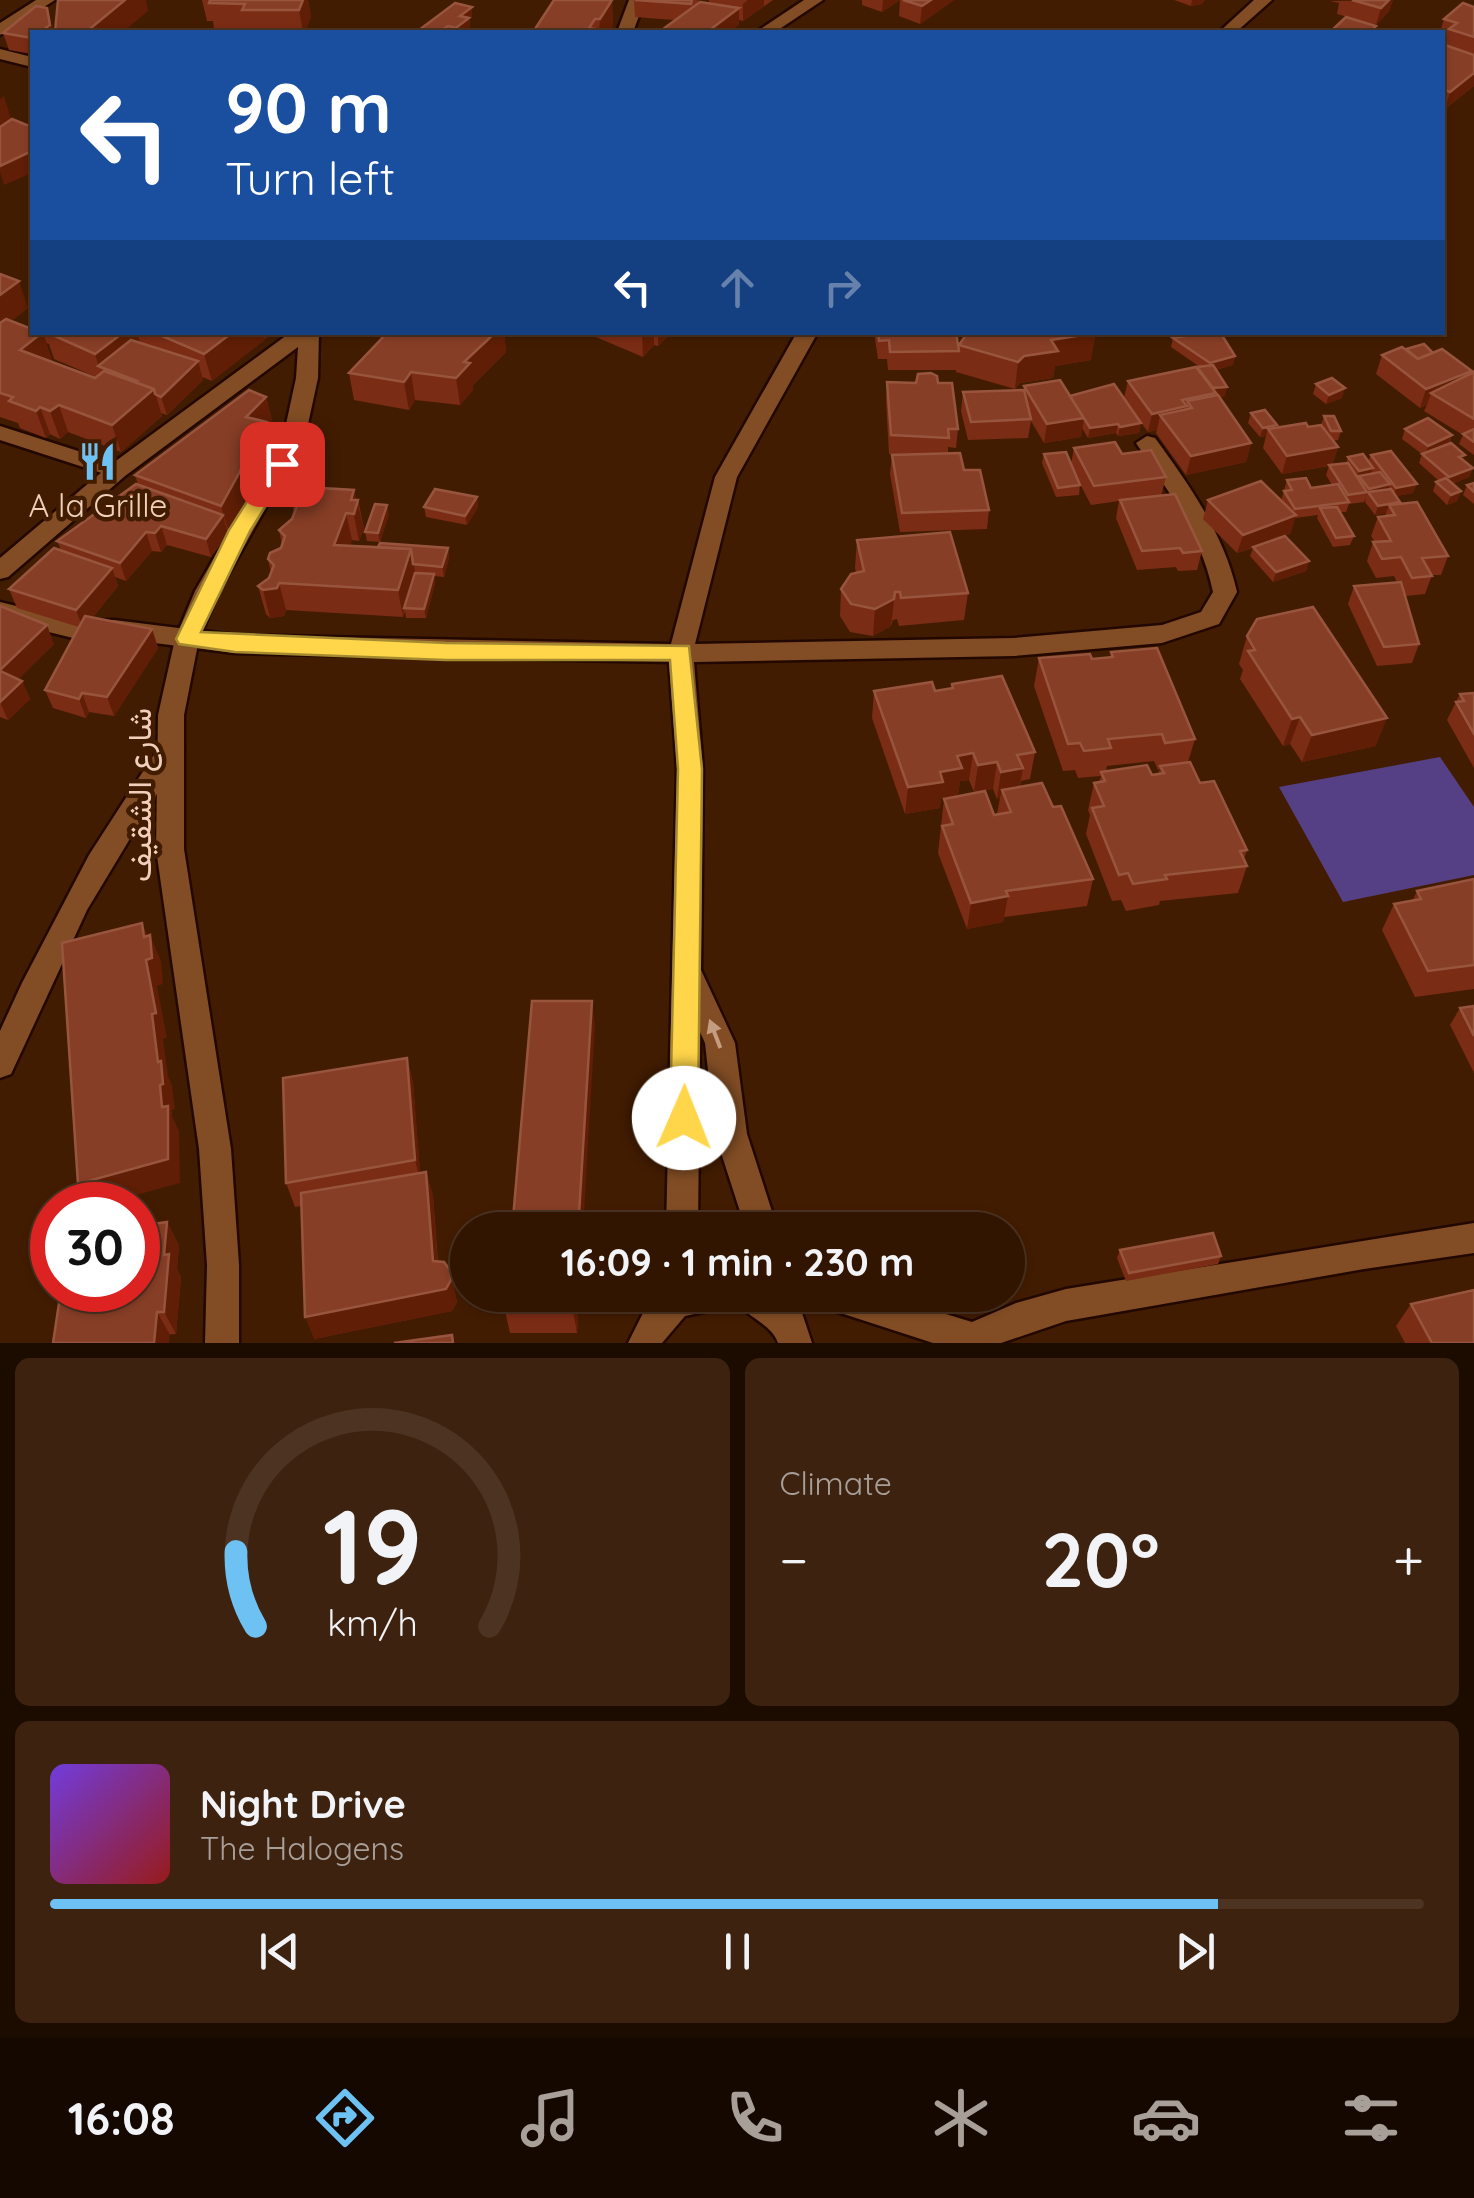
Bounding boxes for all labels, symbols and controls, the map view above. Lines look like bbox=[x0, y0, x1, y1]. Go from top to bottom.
text: 90 m bbox=[225, 63, 392, 151]
icon: left bbox=[60, 70, 190, 200]
text: Turn left bbox=[225, 150, 395, 206]
icon: left bbox=[605, 260, 660, 315]
icon: ahead bbox=[710, 260, 765, 315]
icon: right bbox=[815, 260, 870, 315]
pin bbox=[240, 422, 325, 507]
icon: arrive bbox=[255, 437, 310, 492]
restaurant icon: A la Grille bbox=[77, 440, 119, 482]
place label: A la Grille bbox=[29, 485, 167, 525]
street label: شارع الشقيف bbox=[119, 708, 162, 882]
one-way arrow bbox=[707, 1019, 722, 1049]
position arrow bbox=[632, 1066, 736, 1170]
speed limit sign: 30 bbox=[30, 1182, 160, 1312]
text: 16:09 · 1 min · 230 m bbox=[561, 1238, 914, 1286]
text: Climate bbox=[780, 1463, 892, 1503]
text: 19 bbox=[322, 1480, 422, 1610]
text: 20° bbox=[1041, 1512, 1160, 1606]
text: − bbox=[780, 1525, 808, 1594]
text: + bbox=[1393, 1525, 1424, 1594]
text: km/h bbox=[327, 1600, 418, 1645]
text: Night Drive bbox=[200, 1780, 406, 1828]
text: The Halogens bbox=[200, 1828, 404, 1868]
icon: previous bbox=[252, 1924, 307, 1979]
icon: pause bbox=[710, 1924, 765, 1979]
icon: next bbox=[1168, 1924, 1223, 1979]
icon: directions bbox=[310, 2083, 380, 2153]
icon: music bbox=[515, 2083, 585, 2153]
icon: phone bbox=[720, 2083, 790, 2153]
icon: climate bbox=[926, 2083, 996, 2153]
icon: car bbox=[1131, 2083, 1201, 2153]
icon: filters bbox=[1336, 2083, 1406, 2153]
text: 16:08 bbox=[68, 2090, 175, 2146]

